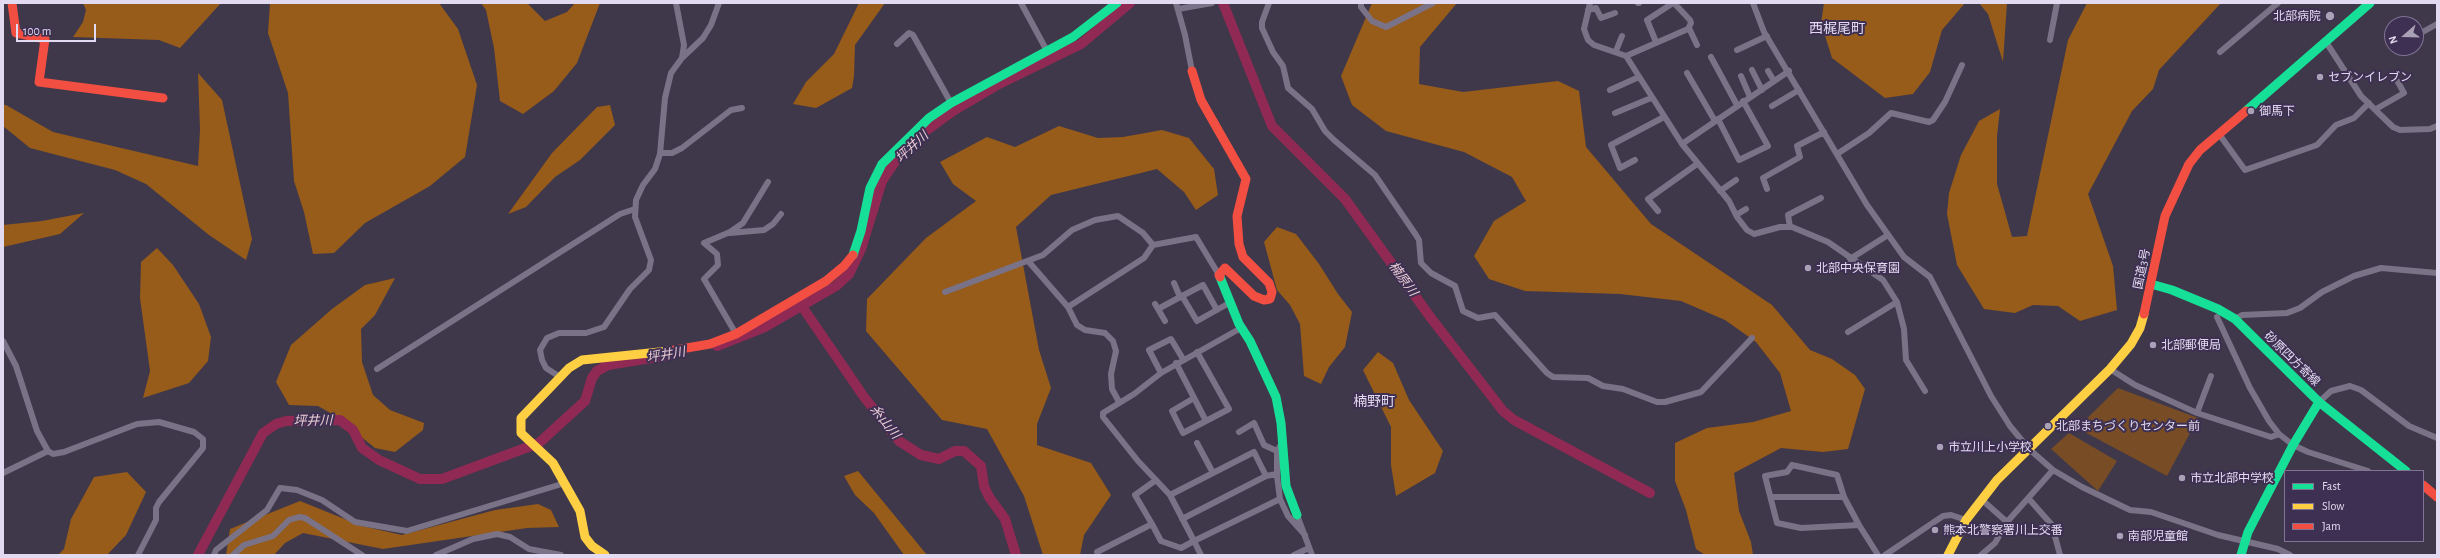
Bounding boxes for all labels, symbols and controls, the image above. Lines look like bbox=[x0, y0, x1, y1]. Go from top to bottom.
place label: 北部病院 bbox=[2273, 9, 2321, 23]
marker: 北部病院 bbox=[2324, 10, 2336, 22]
scale bar bbox=[18, 16, 98, 42]
north arrow bbox=[2384, 16, 2424, 56]
district label: 西梶尾町 bbox=[1809, 21, 1865, 37]
text: 100 m bbox=[23, 25, 51, 37]
text: N bbox=[2387, 34, 2400, 45]
place label: セブンイレブン bbox=[2328, 70, 2412, 84]
marker: セブンイレブン bbox=[2315, 72, 2325, 82]
place label: 御馬下 bbox=[2259, 104, 2295, 118]
marker: 御馬下 bbox=[2246, 106, 2256, 116]
water label: 坪井川 bbox=[892, 128, 932, 166]
street label: 国道3号 bbox=[2131, 248, 2153, 290]
water label: 楠原川 bbox=[1385, 259, 1421, 299]
place label: 北部中央保育園 bbox=[1816, 261, 1900, 275]
marker: 北部中央保育園 bbox=[1803, 263, 1813, 273]
street label: 砂原四方寄線 bbox=[2261, 329, 2323, 389]
place label: 北部郵便局 bbox=[2161, 338, 2221, 352]
marker: 北部郵便局 bbox=[2148, 340, 2158, 350]
water label: 坪井川 bbox=[645, 344, 687, 366]
district label: 楠野町 bbox=[1353, 394, 1395, 410]
water label: 糸山川 bbox=[867, 402, 903, 442]
water label: 坪井川 bbox=[293, 413, 333, 429]
place label: 北部まちづくりセンター前 bbox=[2056, 419, 2200, 433]
marker: 北部まちづくりセンター前 bbox=[2043, 421, 2053, 431]
place label: 市立川上小学校 bbox=[1948, 440, 2032, 454]
marker: 市立川上小学校 bbox=[1935, 442, 1945, 452]
legend bbox=[2284, 470, 2424, 542]
place label: 市立北部中学校 bbox=[2190, 471, 2274, 485]
marker: 市立北部中学校 bbox=[2177, 473, 2187, 483]
text: Fast bbox=[2322, 480, 2341, 492]
text: Slow bbox=[2322, 500, 2344, 512]
text: Jam bbox=[2322, 520, 2341, 532]
place label: 熊本北警察署川上交番 bbox=[1943, 523, 2063, 537]
marker: 熊本北警察署川上交番 bbox=[1930, 525, 1940, 535]
place label: 南部児童館 bbox=[2128, 529, 2188, 543]
marker: 南部児童館 bbox=[2115, 531, 2125, 541]

